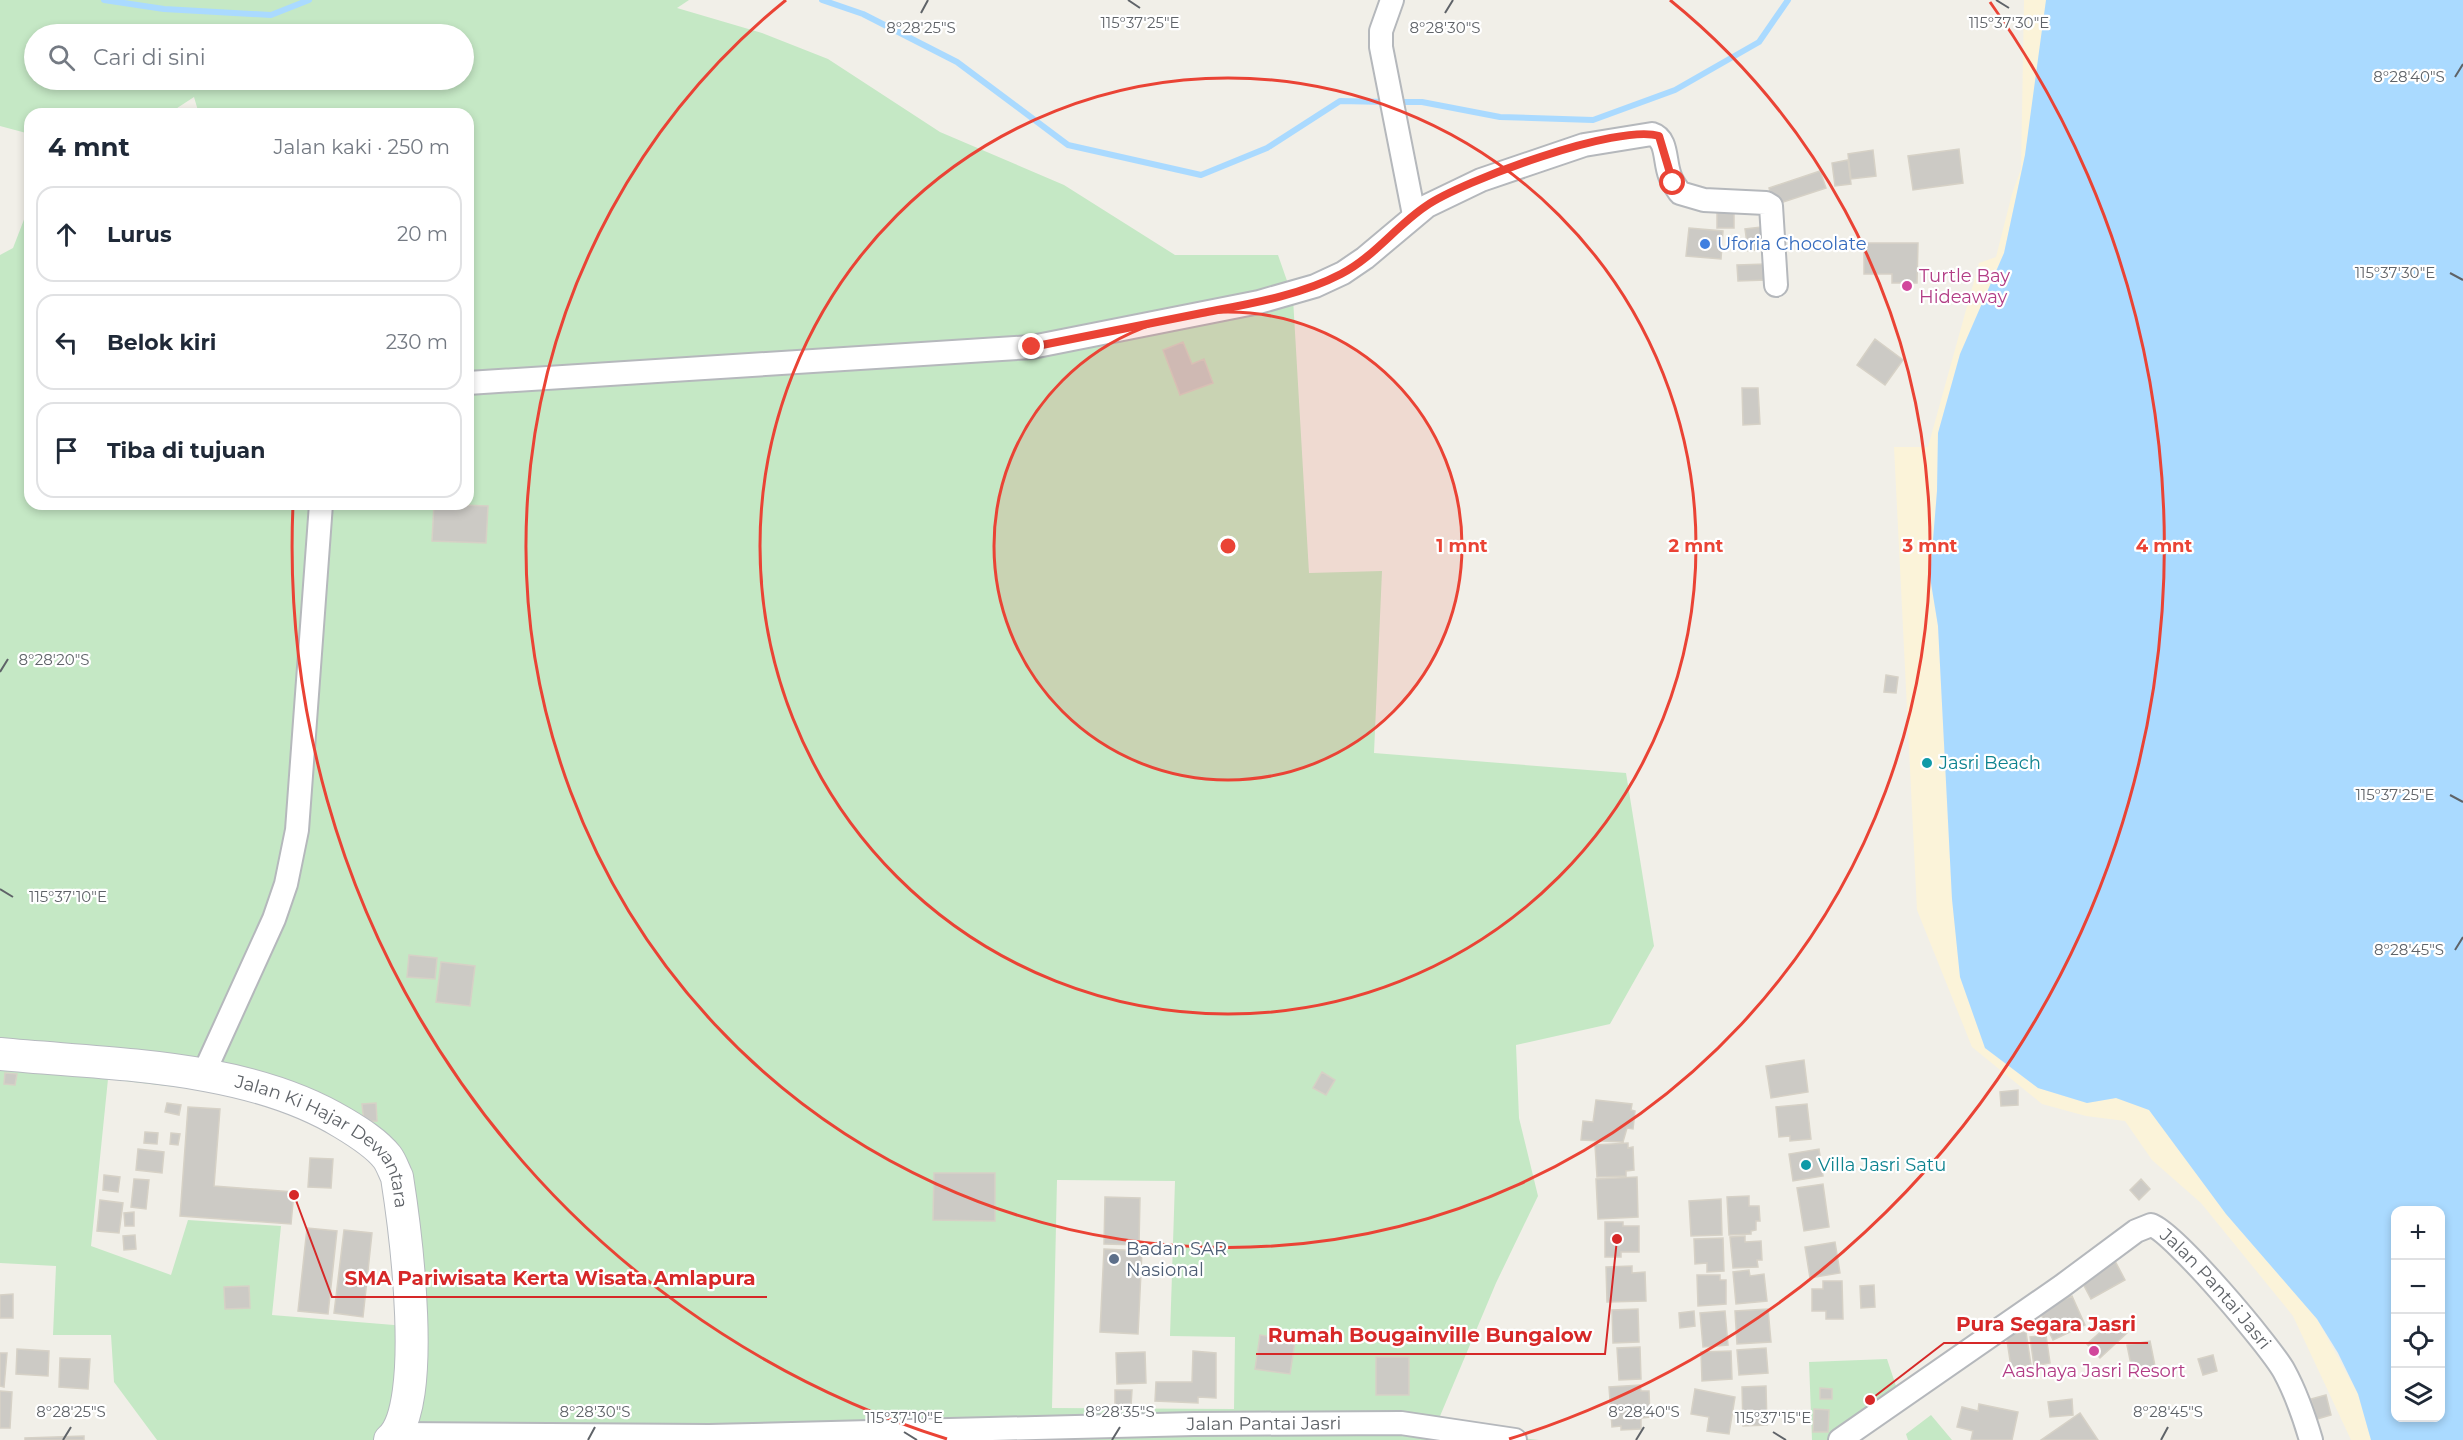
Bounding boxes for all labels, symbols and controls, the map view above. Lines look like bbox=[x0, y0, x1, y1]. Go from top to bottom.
text: 115°37'25"E bbox=[1100, 13, 1180, 32]
text: 115°37'30"E bbox=[1969, 13, 2049, 32]
text: 8°28'25"S bbox=[886, 18, 956, 37]
text: 8°28'30"S bbox=[1409, 18, 1481, 37]
search box bbox=[24, 24, 474, 90]
icon: search bbox=[45, 41, 78, 74]
text: Cari di sini bbox=[93, 44, 206, 71]
text: 8°28'40"S bbox=[2373, 67, 2445, 86]
text: 4 mnt bbox=[48, 131, 130, 163]
text: Jalan kaki · 250 m bbox=[273, 135, 450, 159]
route start bbox=[1659, 169, 1685, 195]
icon: ahead bbox=[50, 218, 83, 251]
text: Lurus bbox=[107, 221, 172, 248]
text: 20 m bbox=[397, 222, 448, 246]
place label: Uforia Chocolate bbox=[1717, 233, 1867, 255]
marker: Uforia Chocolate bbox=[1698, 237, 1712, 251]
text: 115°37'30"E bbox=[2355, 263, 2435, 282]
place label: Turtle Bay Hideaway bbox=[1919, 265, 2010, 308]
marker: Turtle Bay Hideaway bbox=[1900, 279, 1914, 293]
icon: left bbox=[50, 326, 83, 359]
text: Belok kiri bbox=[107, 329, 216, 356]
text: 230 m bbox=[386, 330, 448, 354]
route end bbox=[1018, 333, 1044, 359]
icon: arrive bbox=[50, 434, 83, 467]
text: Tiba di tujuan bbox=[107, 437, 265, 464]
text: 1 mnt bbox=[1436, 535, 1488, 557]
text: 2 mnt bbox=[1669, 535, 1724, 557]
text: 3 mnt bbox=[1902, 535, 1958, 557]
text: 4 mnt bbox=[2136, 535, 2192, 557]
centre of rings bbox=[1218, 536, 1238, 556]
text: 8°28'20"S bbox=[18, 650, 90, 669]
place label: Jasri Beach bbox=[1938, 752, 2041, 774]
marker: Jasri Beach bbox=[1920, 756, 1934, 770]
text: 115°37'25"E bbox=[2355, 785, 2435, 804]
text: 115°37'10"E bbox=[29, 887, 107, 906]
text: 8°28'45"S bbox=[2374, 940, 2444, 959]
street label: Jalan Ki Hajar Dewantara bbox=[232, 1070, 412, 1210]
place label: Villa Jasri Satu bbox=[1818, 1154, 1946, 1176]
marker: Villa Jasri Satu bbox=[1799, 1158, 1813, 1172]
map controls bbox=[2391, 1206, 2445, 1422]
button: + bbox=[2391, 1206, 2445, 1260]
street label: Jalan Pantai Jasri bbox=[2155, 1223, 2276, 1354]
place label: Badan SAR Nasional bbox=[1126, 1238, 1227, 1281]
marker: Badan SAR Nasional bbox=[1107, 1252, 1121, 1266]
callout: SMA Pariwisata Kerta Wisata Amlapura bbox=[332, 1259, 767, 1297]
button: − bbox=[2391, 1260, 2445, 1314]
text: SMA Pariwisata Kerta Wisata Amlapura bbox=[344, 1266, 756, 1290]
callout: Pura Segara Jasri bbox=[1944, 1305, 2148, 1343]
text: Pura Segara Jasri bbox=[1956, 1312, 2136, 1336]
button: locate bbox=[2391, 1314, 2445, 1368]
callout: Rumah Bougainville Bungalow bbox=[1256, 1316, 1605, 1354]
text: Rumah Bougainville Bungalow bbox=[1268, 1323, 1593, 1347]
marker: Aashaya Jasri Resort bbox=[2087, 1344, 2101, 1358]
place label: Aashaya Jasri Resort bbox=[2002, 1360, 2186, 1382]
button: layers bbox=[2391, 1368, 2445, 1422]
text: 8°28'25"S bbox=[36, 1402, 106, 1421]
text: 8°28'30"S bbox=[559, 1402, 631, 1421]
text: 8°28'35"S bbox=[1085, 1402, 1155, 1421]
text: 8°28'40"S bbox=[1608, 1402, 1680, 1421]
text: 8°28'45"S bbox=[2133, 1402, 2203, 1421]
text: 115°37'10"E bbox=[865, 1408, 943, 1427]
text: 115°37'15"E bbox=[1735, 1408, 1811, 1427]
street label: Jalan Pantai Jasri bbox=[1185, 1412, 1341, 1435]

